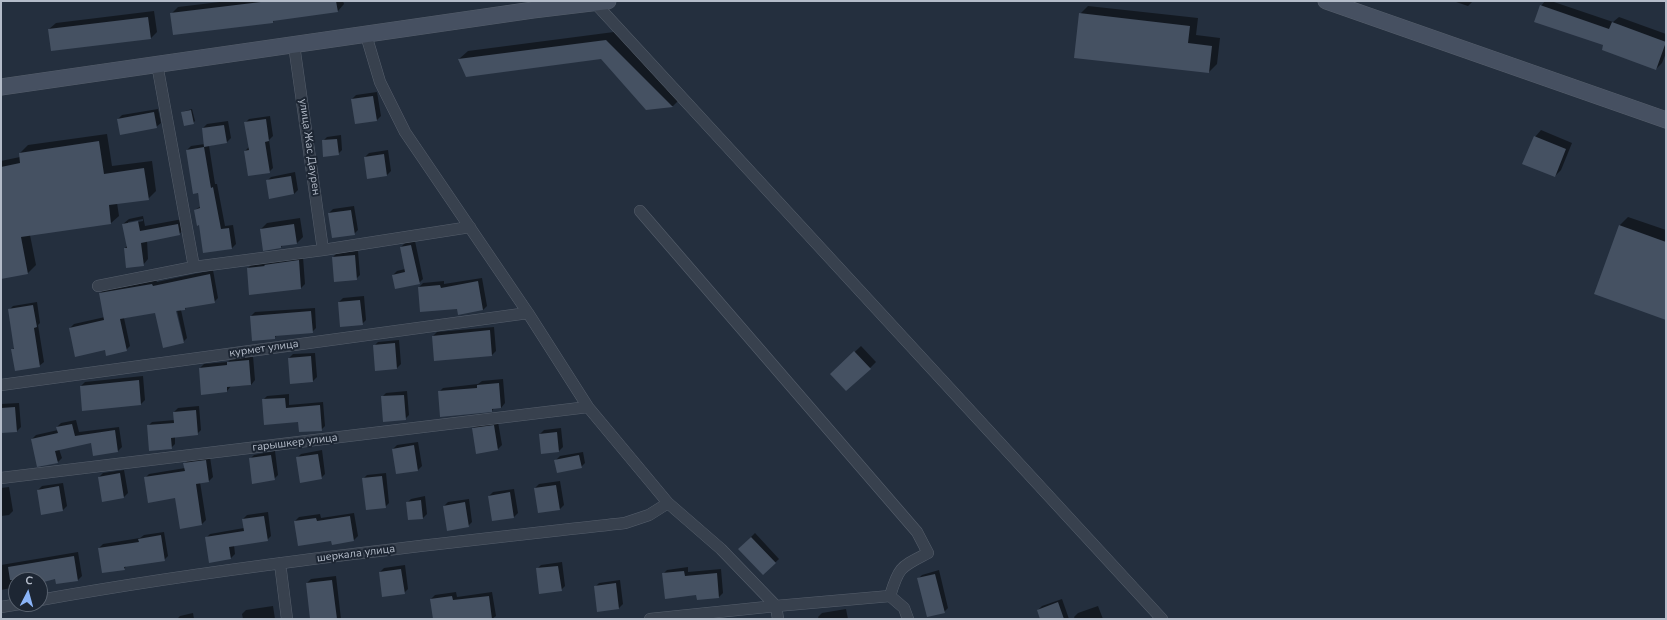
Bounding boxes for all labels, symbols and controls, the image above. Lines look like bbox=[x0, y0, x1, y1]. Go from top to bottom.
street label: улица Жас Даурен bbox=[296, 98, 322, 196]
street label: курмет улица bbox=[229, 338, 299, 360]
street label: гарышкер улица bbox=[252, 431, 338, 455]
street label: шеркала улица bbox=[316, 543, 396, 565]
north arrow bbox=[8, 572, 48, 612]
text: С bbox=[25, 573, 34, 588]

